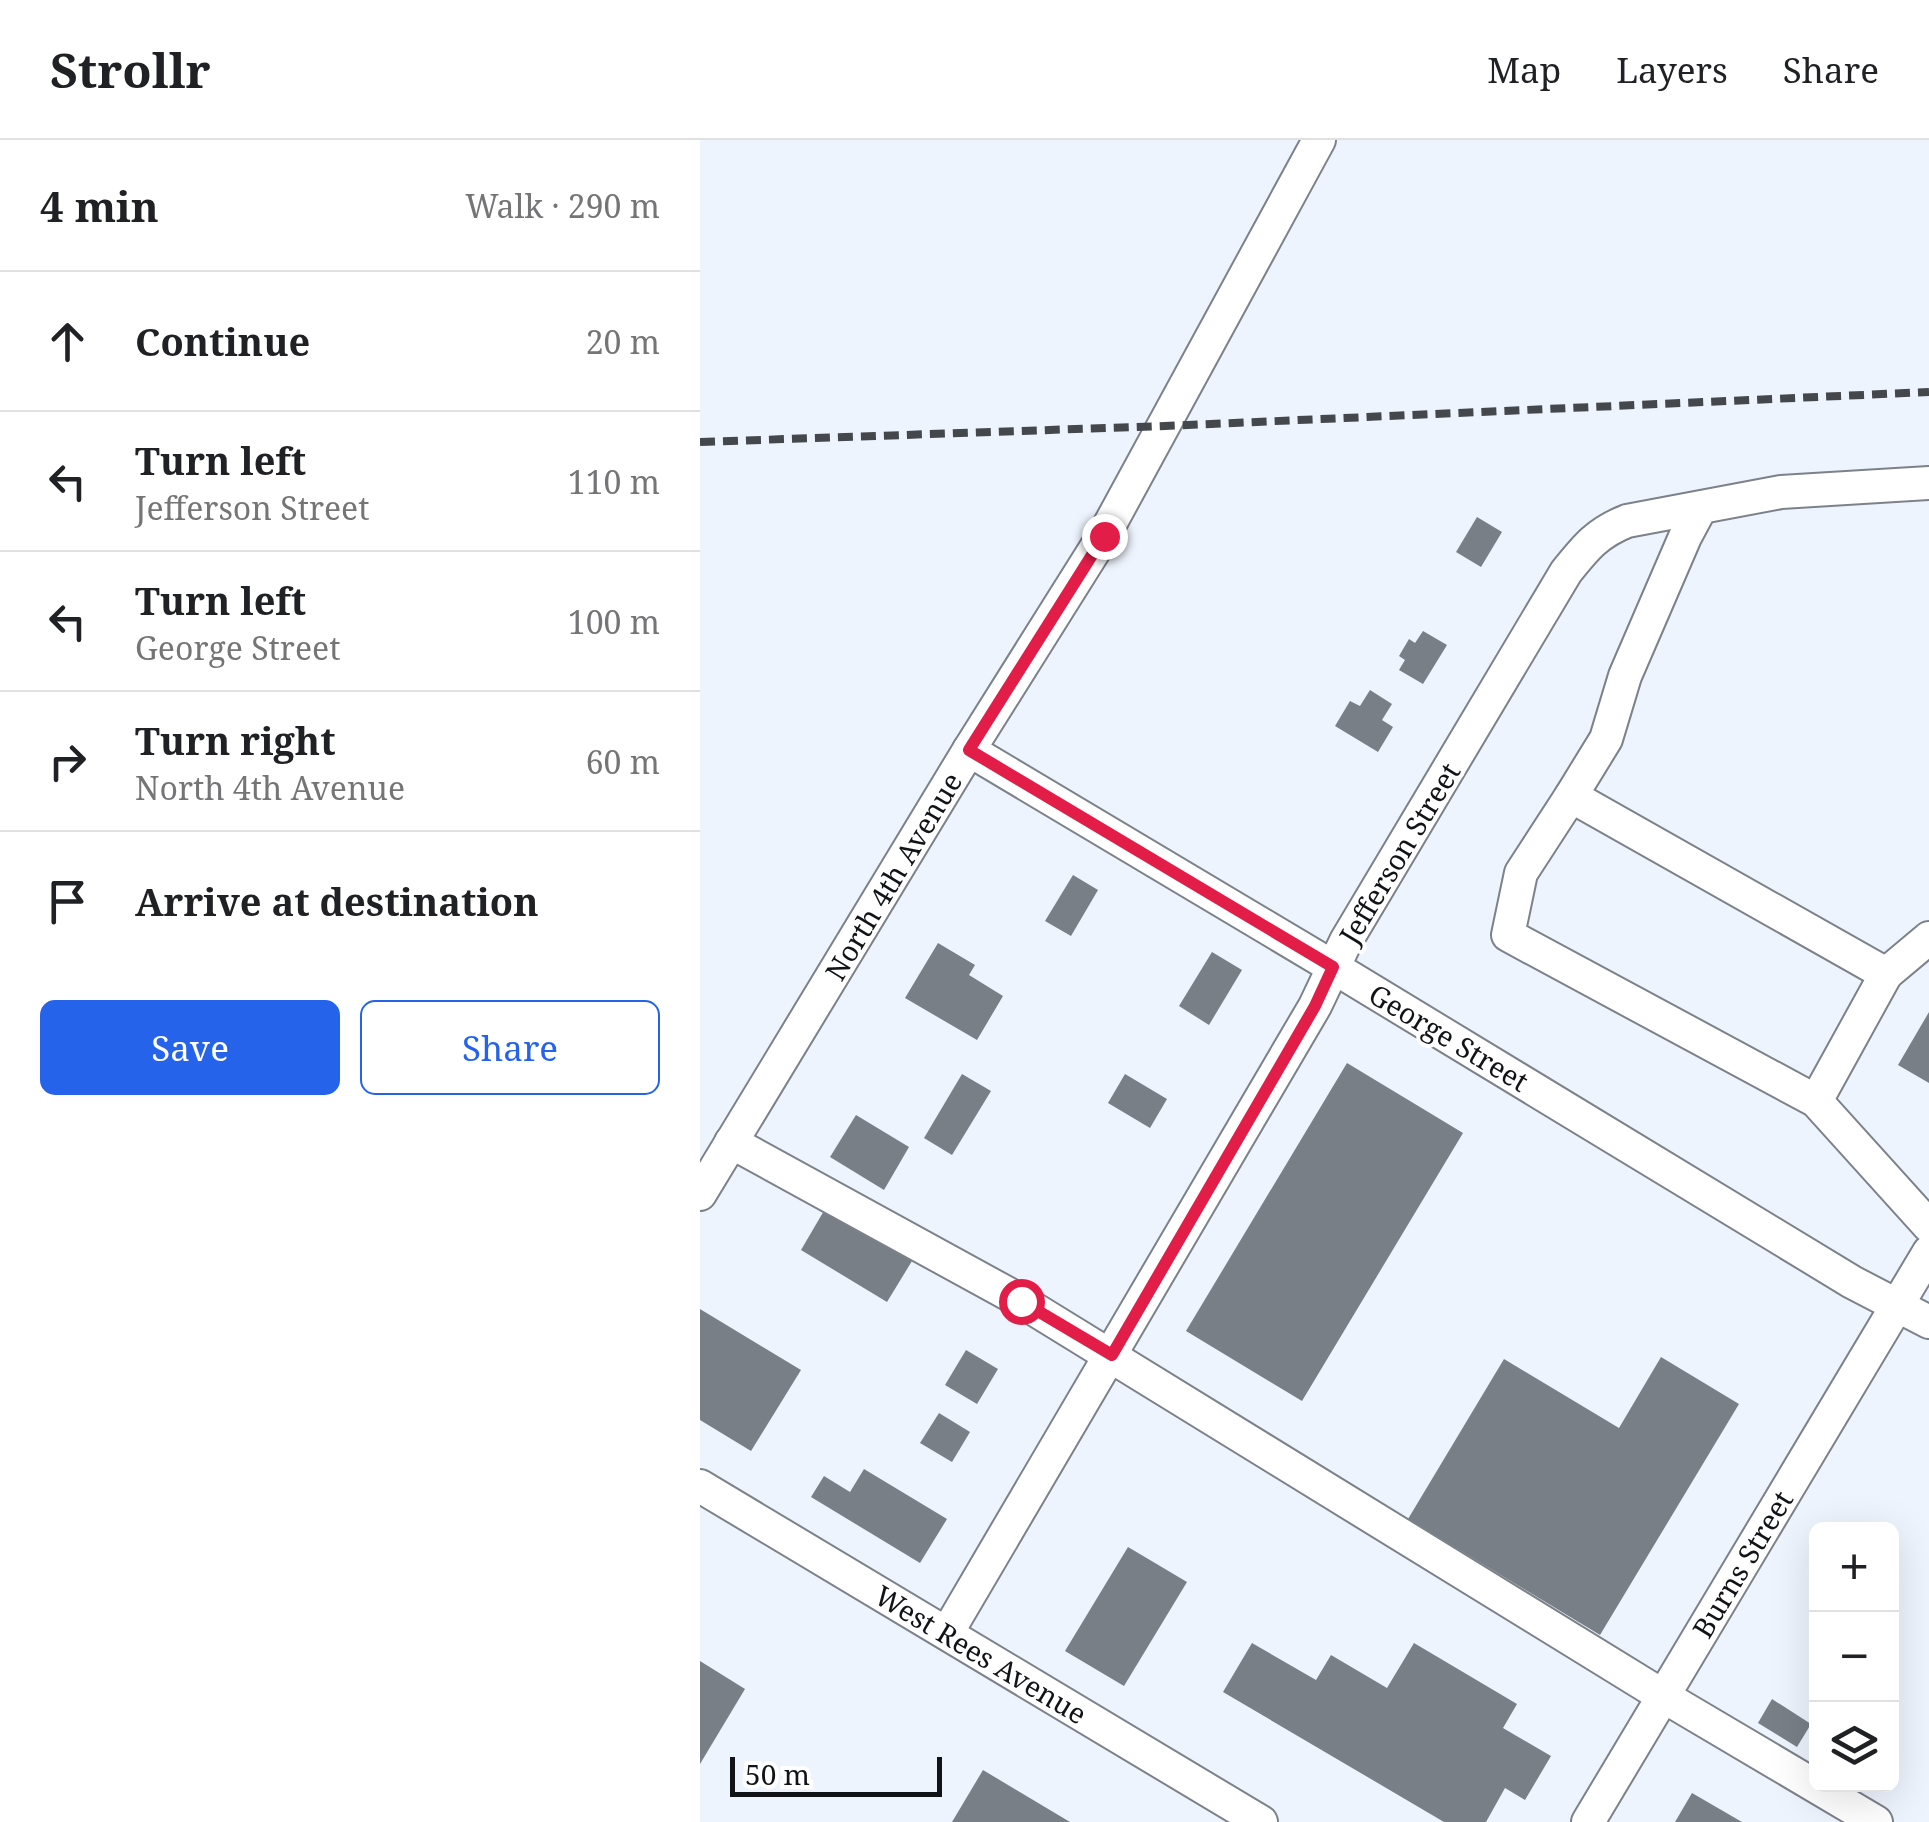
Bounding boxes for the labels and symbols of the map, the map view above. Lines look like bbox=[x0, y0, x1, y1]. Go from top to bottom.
route end bbox=[1082, 514, 1128, 560]
street label: Jefferson Street bbox=[1329, 755, 1468, 952]
street label: North 4th Avenue bbox=[816, 765, 970, 987]
street label: George Street bbox=[1362, 974, 1536, 1100]
route start bbox=[999, 1279, 1045, 1325]
street label: Burns Street bbox=[1683, 1483, 1801, 1645]
street label: West Rees Avenue bbox=[868, 1576, 1094, 1732]
scale bar bbox=[730, 1752, 942, 1796]

